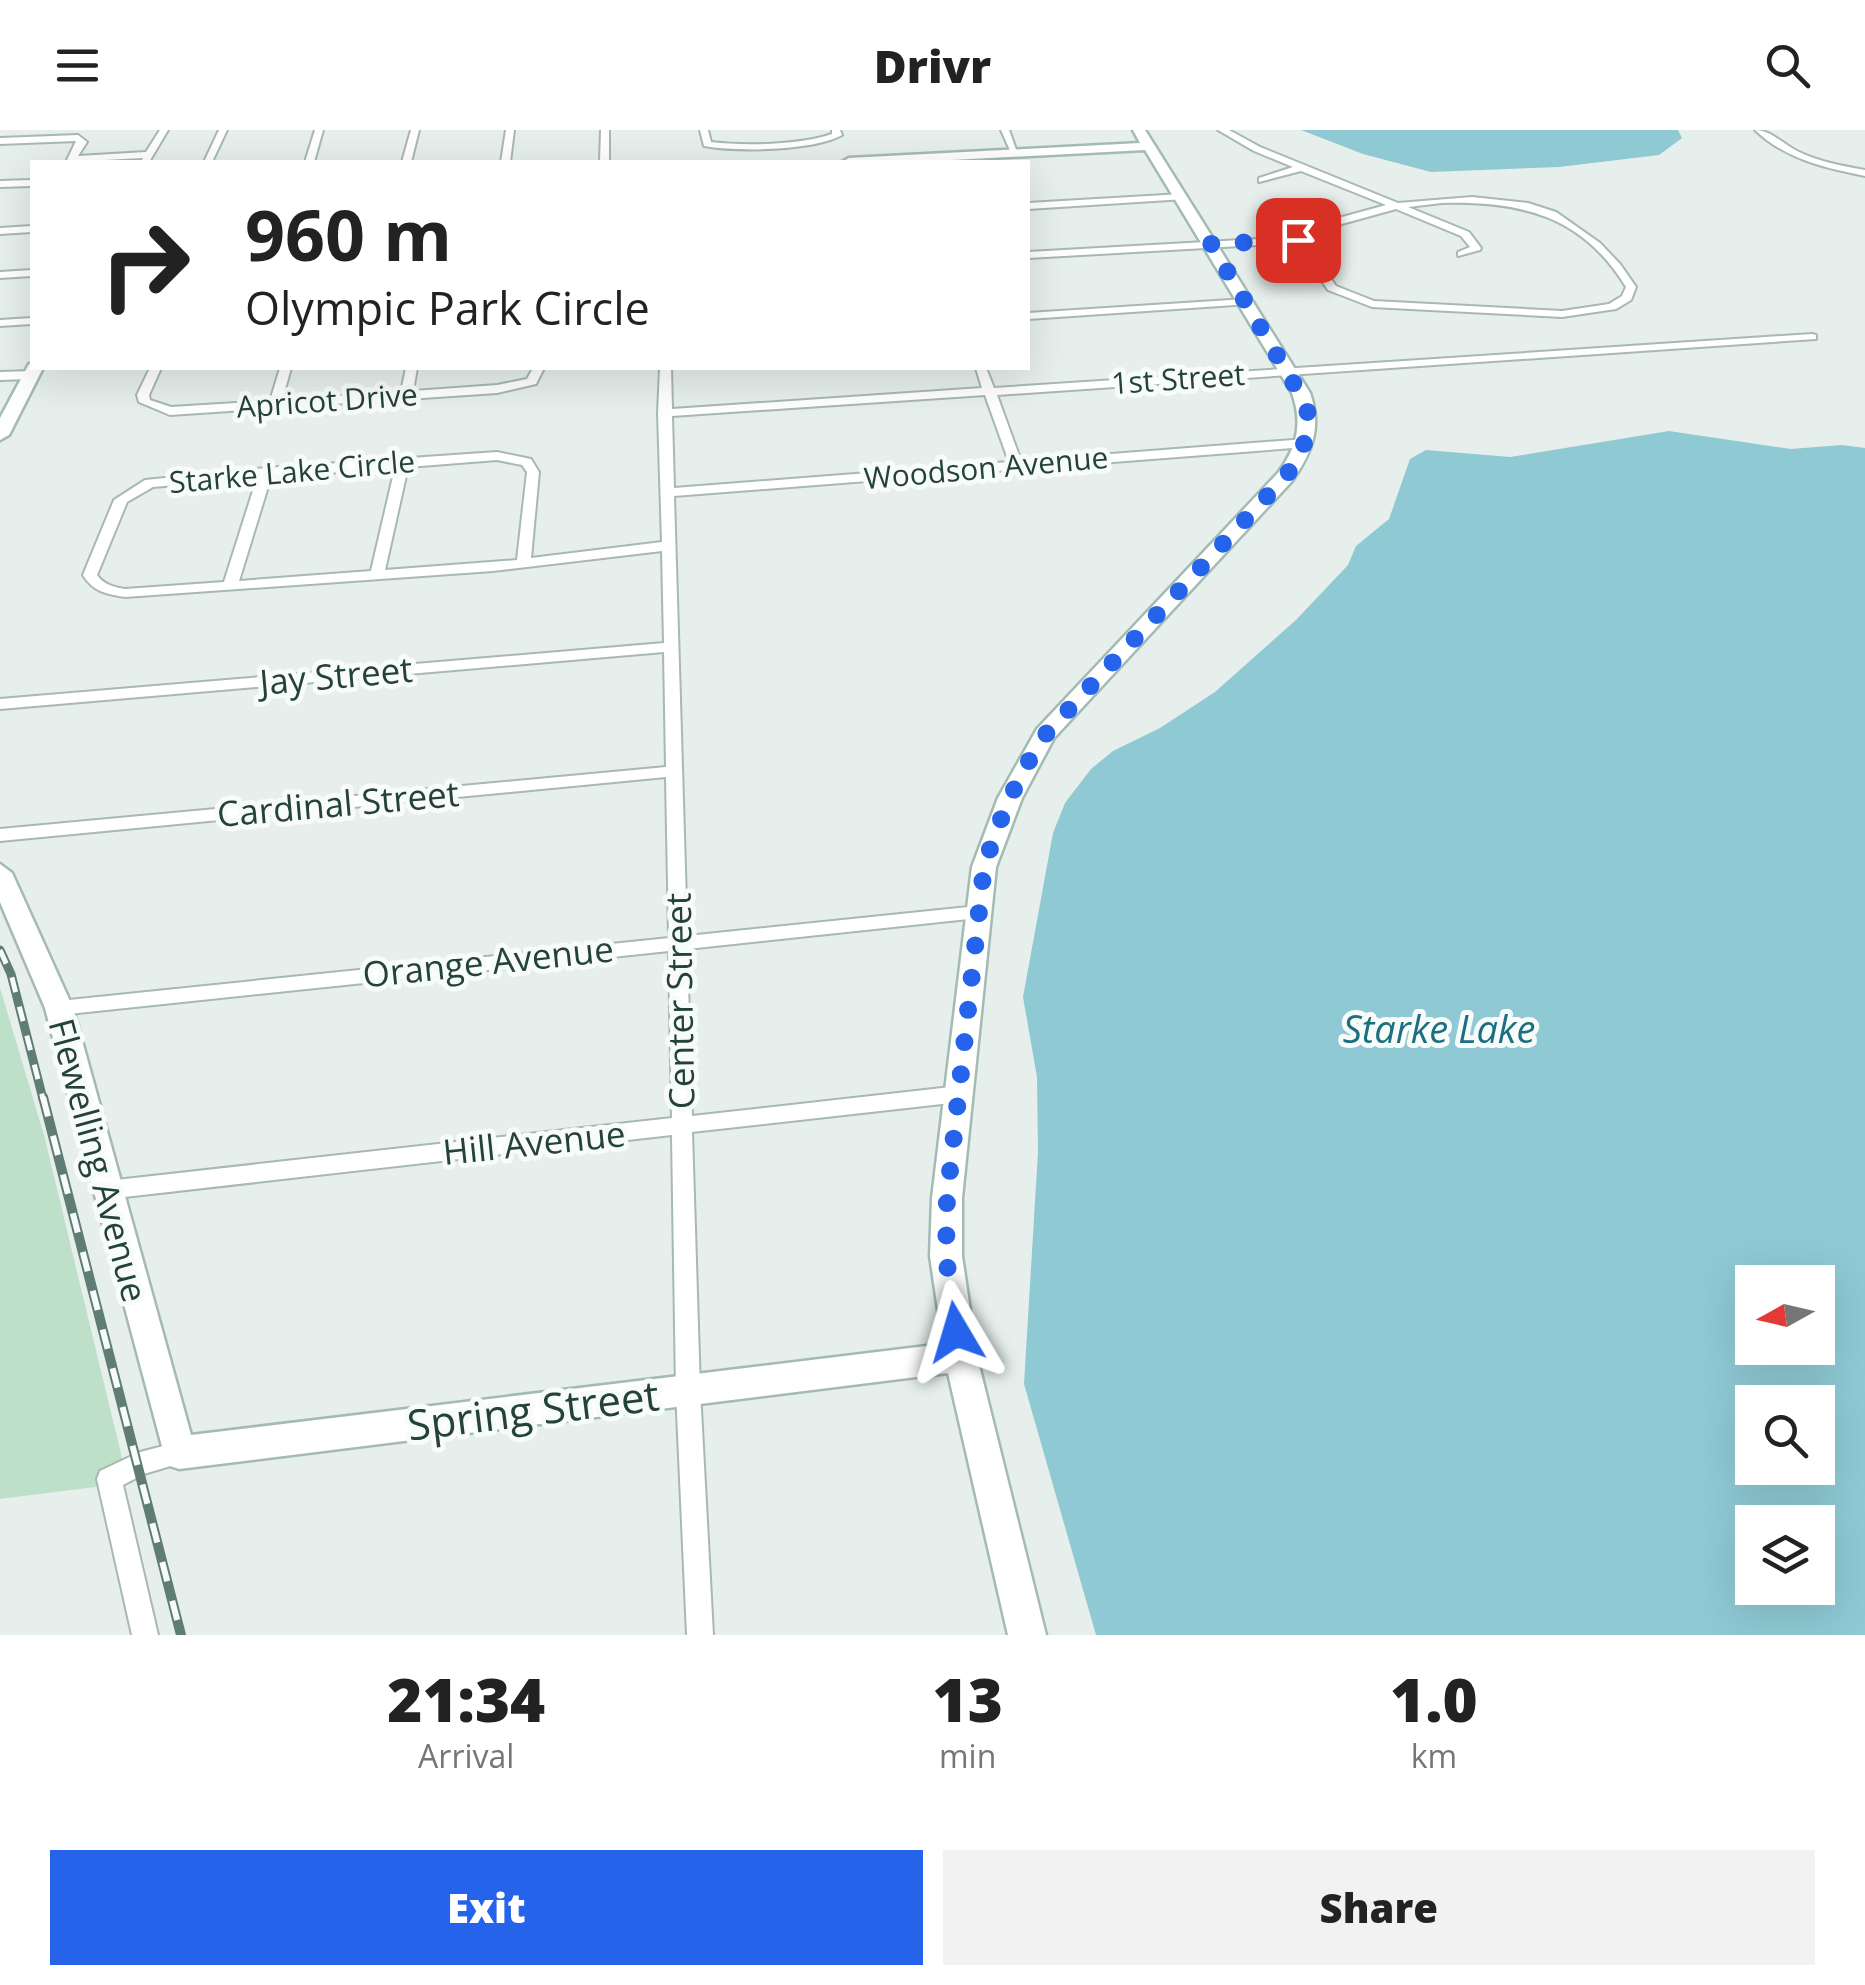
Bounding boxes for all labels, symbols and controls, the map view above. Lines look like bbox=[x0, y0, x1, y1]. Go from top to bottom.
text: Drivr bbox=[874, 35, 991, 96]
icon: menu bbox=[50, 38, 105, 93]
icon: search bbox=[1760, 38, 1815, 93]
text: 960 m bbox=[245, 186, 452, 282]
pin bbox=[1256, 198, 1341, 283]
icon: right bbox=[80, 200, 210, 330]
icon: arrive bbox=[1271, 213, 1326, 268]
text: Olympic Park Circle bbox=[245, 277, 650, 338]
street label: 1st Street bbox=[1110, 353, 1246, 403]
street label: Apricot Drive bbox=[235, 373, 419, 427]
street label: Woodson Avenue bbox=[862, 436, 1110, 498]
street label: Starke Lake Circle bbox=[167, 440, 417, 502]
street label: Jay Street bbox=[255, 645, 414, 705]
street label: Cardinal Street bbox=[215, 769, 461, 837]
street label: Center Street bbox=[654, 892, 704, 1110]
street label: Orange Avenue bbox=[360, 924, 616, 998]
water label: Starke Lake bbox=[1343, 1002, 1535, 1054]
street label: Flewelling Avenue bbox=[39, 1013, 159, 1307]
street label: Hill Avenue bbox=[440, 1109, 628, 1175]
north arrow bbox=[1735, 1265, 1835, 1365]
map controls bbox=[1735, 1265, 1835, 1605]
position arrow bbox=[904, 1280, 1008, 1384]
street label: Spring Street bbox=[404, 1365, 662, 1453]
button: search bbox=[1735, 1385, 1835, 1485]
button: layers bbox=[1735, 1505, 1835, 1605]
text: 21:34 bbox=[387, 1658, 545, 1740]
text: 13 bbox=[933, 1658, 1003, 1740]
text: 1.0 bbox=[1390, 1658, 1478, 1740]
text: Arrival bbox=[418, 1734, 514, 1777]
text: min bbox=[939, 1734, 996, 1777]
text: km bbox=[1411, 1734, 1457, 1777]
button: Exit bbox=[50, 1850, 923, 1965]
button: Share bbox=[943, 1850, 1815, 1965]

